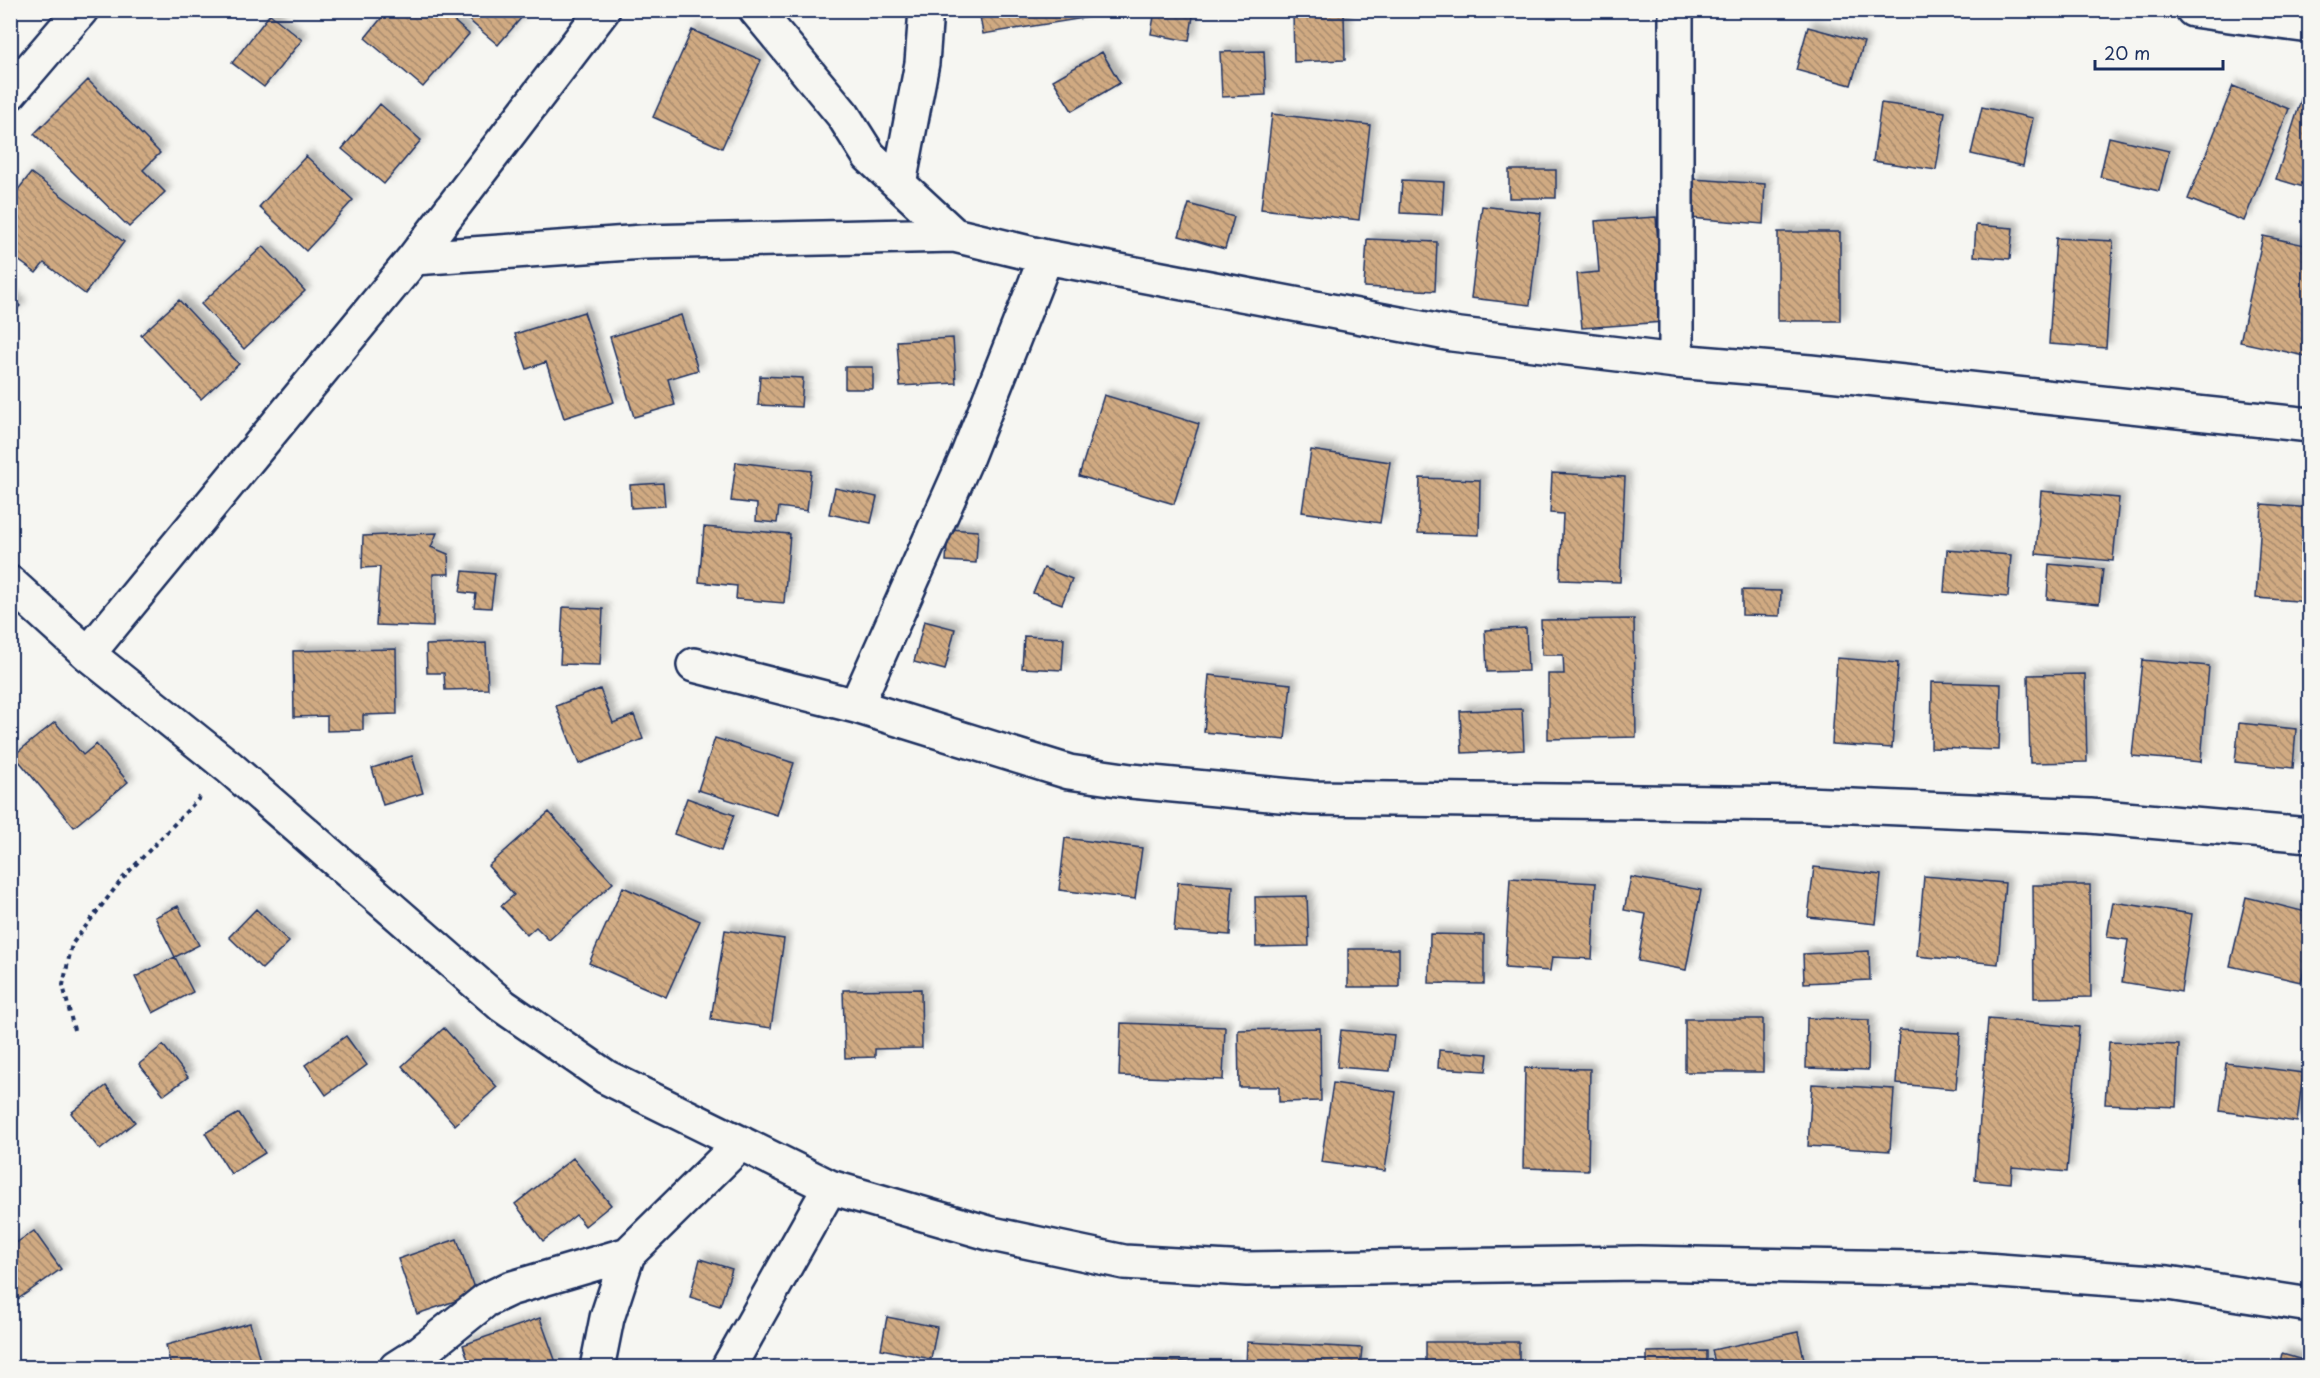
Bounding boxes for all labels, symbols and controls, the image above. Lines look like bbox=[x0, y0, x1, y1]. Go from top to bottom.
scale bar bbox=[2095, 33, 2222, 71]
text: 20 m bbox=[2104, 39, 2150, 66]

